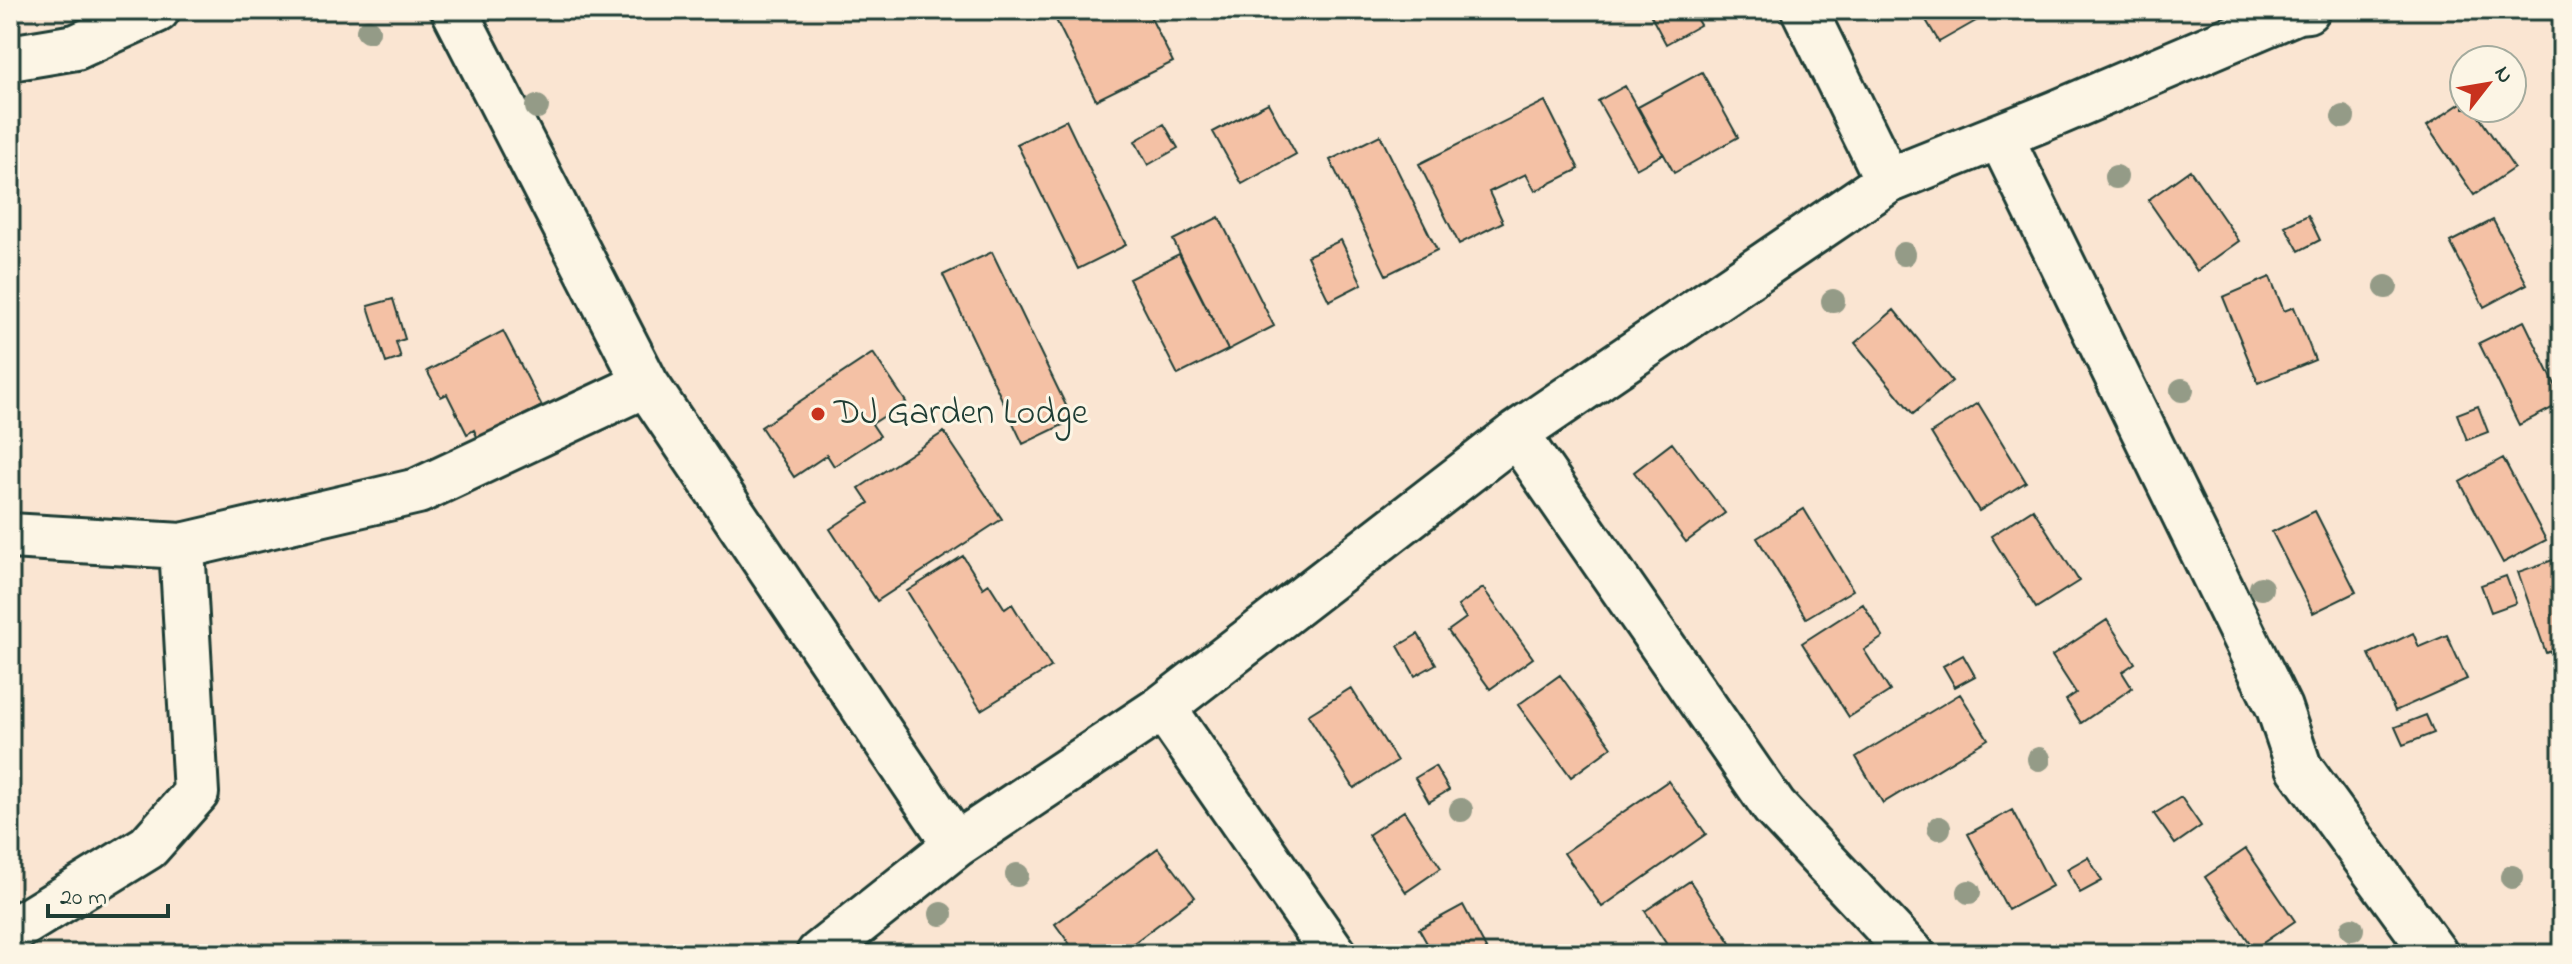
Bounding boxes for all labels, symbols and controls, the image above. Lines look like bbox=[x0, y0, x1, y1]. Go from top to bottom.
north arrow bbox=[2448, 44, 2528, 124]
text: N bbox=[2485, 61, 2520, 90]
place label: DJ Garden Lodge bbox=[833, 388, 1089, 441]
marker: DJ Garden Lodge bbox=[809, 405, 827, 423]
scale bar bbox=[48, 868, 168, 918]
text: 20 m bbox=[60, 881, 107, 916]

